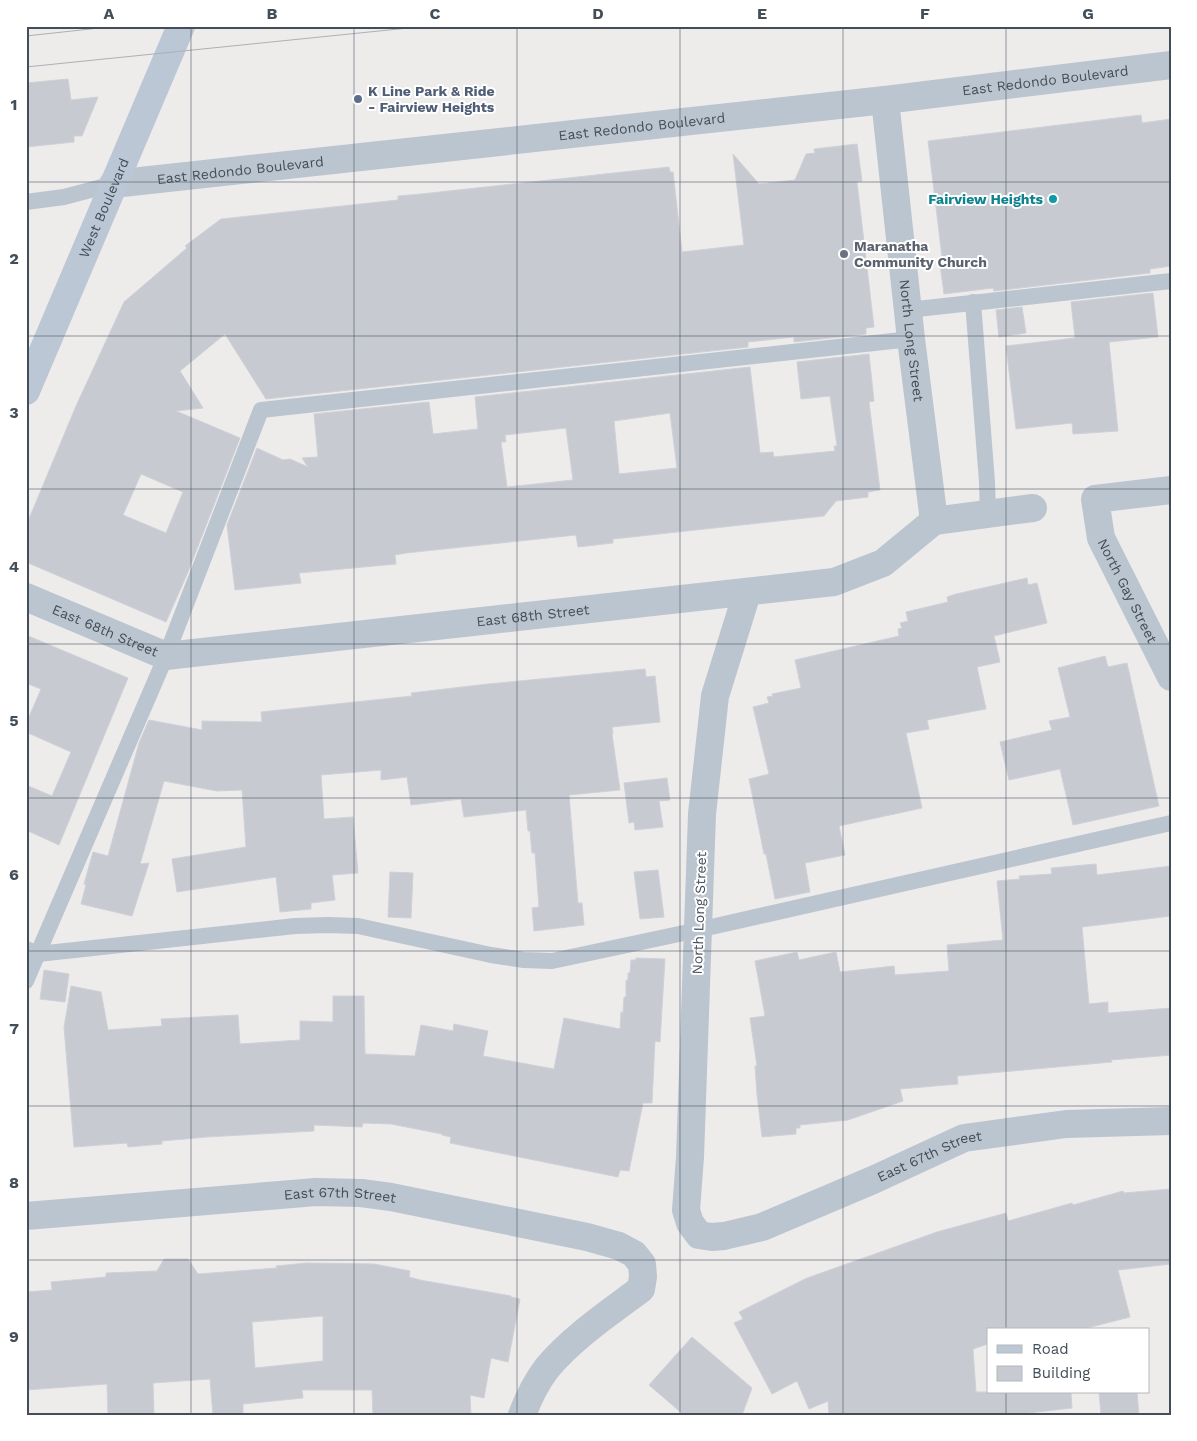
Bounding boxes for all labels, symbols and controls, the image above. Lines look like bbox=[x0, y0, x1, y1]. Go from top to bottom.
text: A bbox=[104, 4, 115, 23]
text: B bbox=[267, 4, 278, 23]
text: C bbox=[430, 4, 441, 23]
text: D bbox=[592, 4, 604, 23]
text: E bbox=[757, 4, 767, 23]
text: F bbox=[920, 4, 930, 23]
text: G bbox=[1082, 4, 1094, 23]
street label: East Redondo Boulevard bbox=[961, 62, 1129, 99]
place label: K Line Park & Ride - Fairview Heights bbox=[368, 83, 495, 115]
marker: K Line Park & Ride - Fairview Heights bbox=[352, 93, 364, 105]
text: 1 bbox=[11, 95, 17, 114]
street label: East Redondo Boulevard bbox=[558, 109, 726, 143]
street label: East Redondo Boulevard bbox=[156, 153, 324, 187]
street label: West Boulevard bbox=[76, 156, 132, 260]
place label: Fairview Heights bbox=[928, 191, 1044, 207]
marker: Fairview Heights bbox=[1047, 193, 1059, 205]
place label: Maranatha Community Church bbox=[854, 238, 987, 270]
marker: Maranatha Community Church bbox=[838, 248, 850, 260]
text: 2 bbox=[9, 249, 19, 268]
street label: North Long Street bbox=[897, 279, 927, 403]
text: 3 bbox=[9, 403, 19, 422]
street label: North Gay Street bbox=[1095, 536, 1161, 646]
text: 4 bbox=[9, 557, 19, 576]
street label: East 68th Street bbox=[50, 601, 161, 660]
street label: East 68th Street bbox=[476, 601, 590, 630]
text: 5 bbox=[9, 711, 19, 730]
street label: North Long Street bbox=[689, 851, 709, 975]
text: 6 bbox=[9, 865, 19, 884]
text: 7 bbox=[9, 1019, 19, 1038]
street label: East 67th Street bbox=[875, 1128, 983, 1185]
text: 8 bbox=[9, 1173, 19, 1192]
street label: East 67th Street bbox=[283, 1184, 398, 1206]
text: 9 bbox=[9, 1327, 19, 1346]
legend bbox=[987, 1328, 1150, 1394]
text: Road bbox=[1032, 1340, 1069, 1358]
text: Building bbox=[1032, 1364, 1090, 1382]

